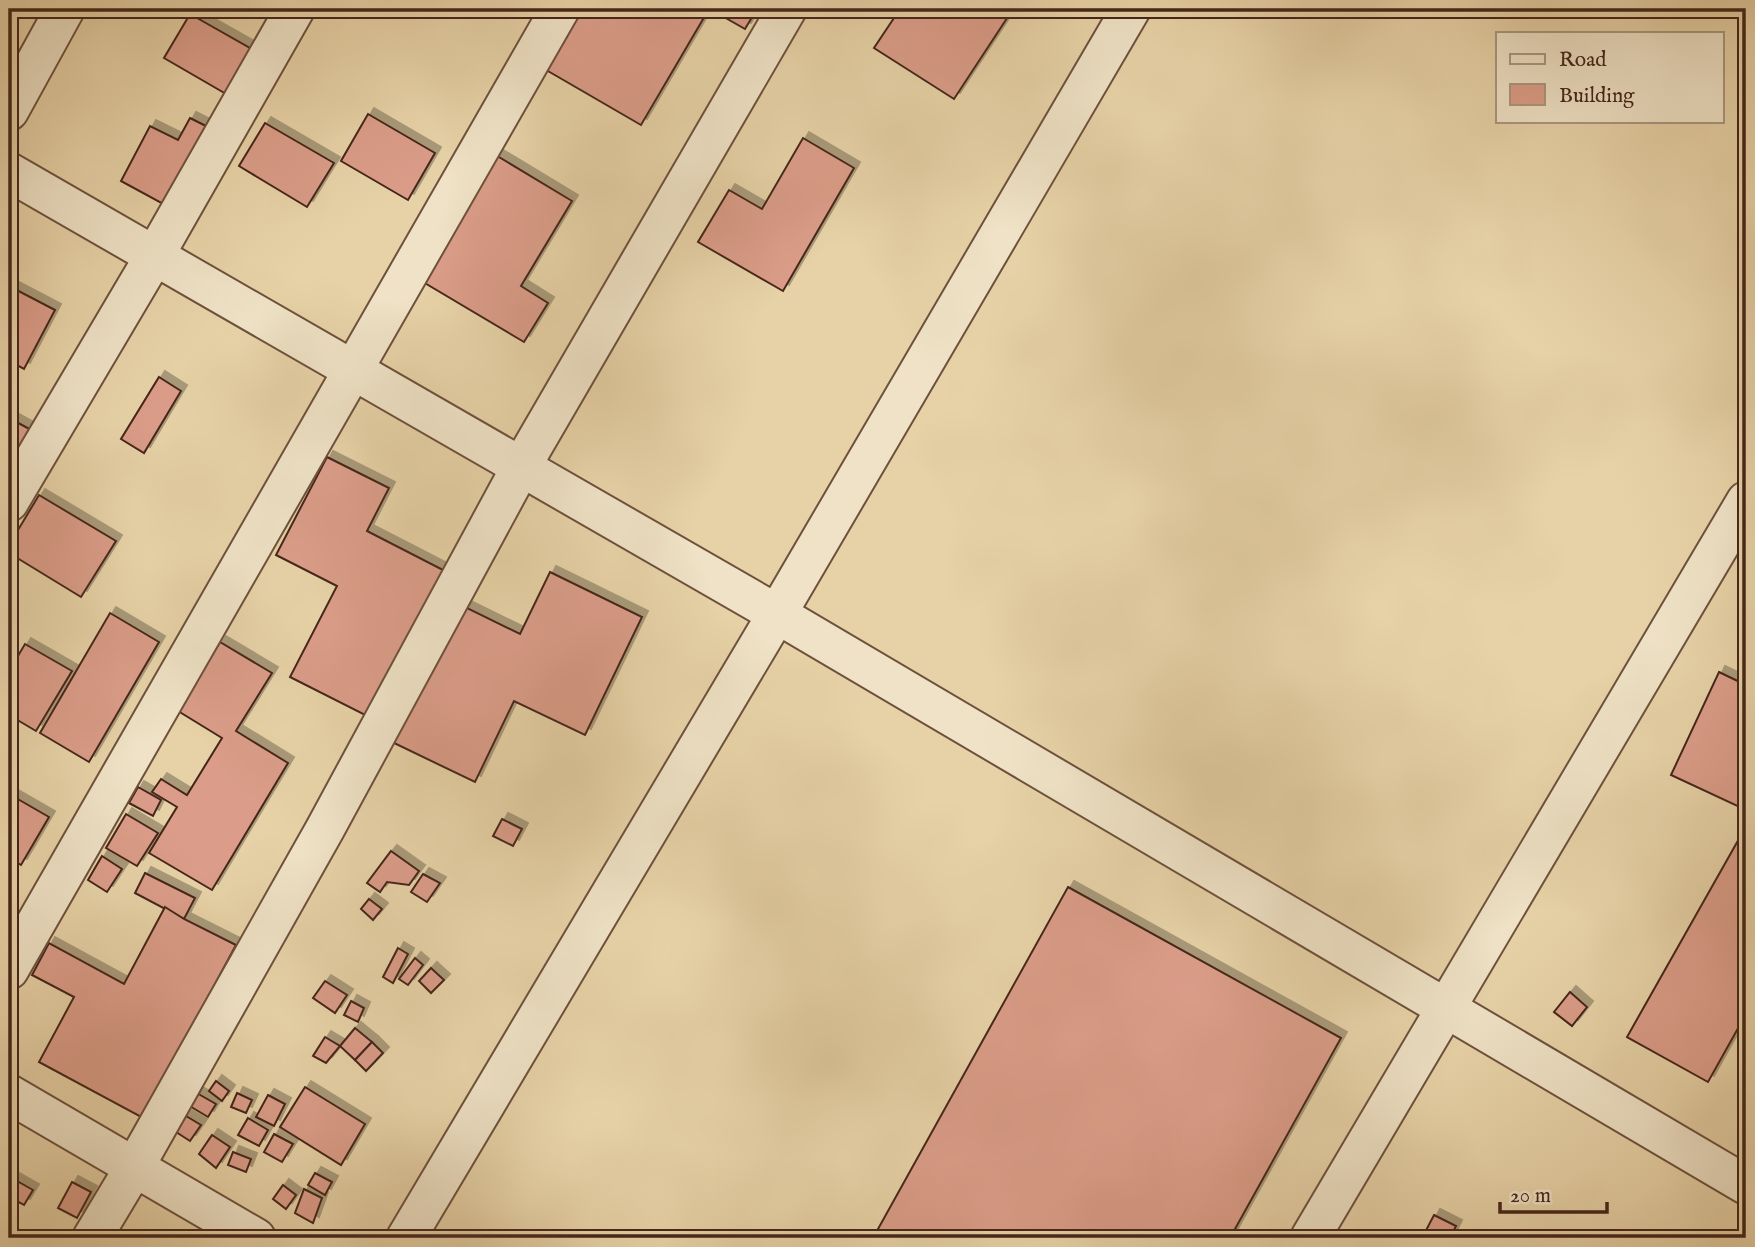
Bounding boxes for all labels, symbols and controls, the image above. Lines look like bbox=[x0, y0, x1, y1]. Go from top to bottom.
legend bbox=[1496, 32, 1724, 122]
text: Road bbox=[1559, 47, 1607, 74]
text: Building bbox=[1559, 83, 1635, 110]
scale bar bbox=[1500, 1170, 1606, 1214]
text: 20 m bbox=[1510, 1183, 1551, 1210]

